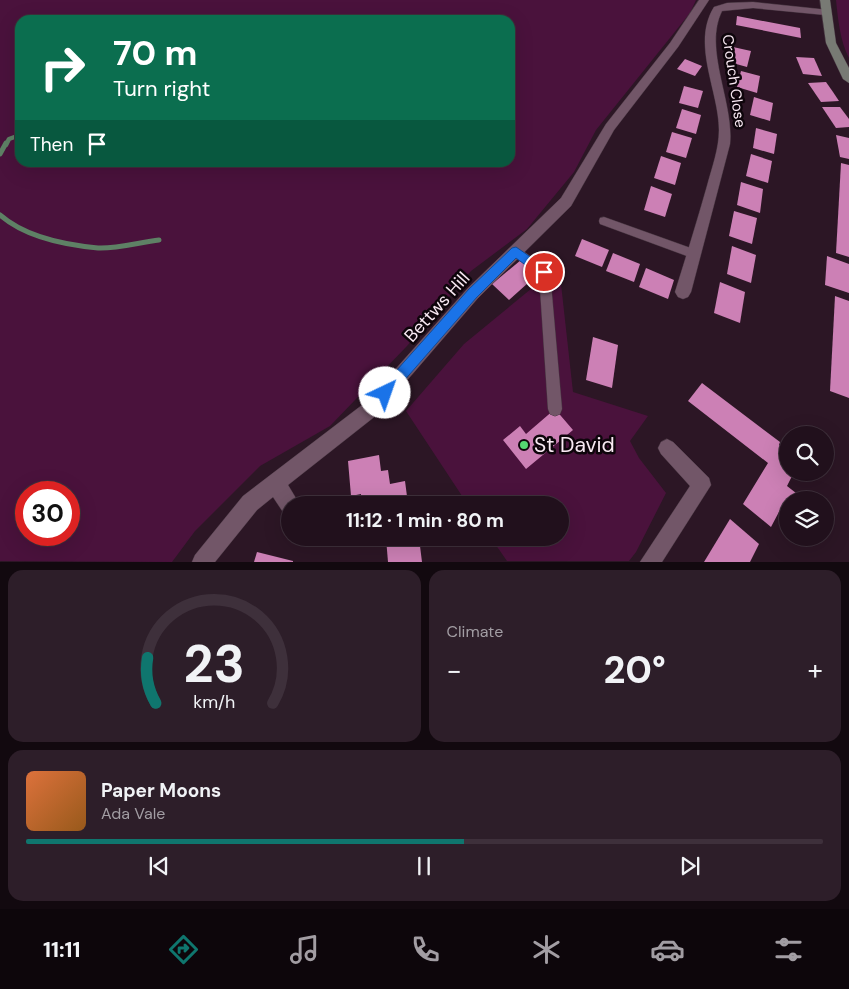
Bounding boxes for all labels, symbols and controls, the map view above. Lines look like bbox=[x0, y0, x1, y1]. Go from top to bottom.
text: 70 m bbox=[113, 30, 197, 76]
street label: Crouch Close bbox=[718, 33, 750, 129]
icon: right bbox=[30, 35, 95, 100]
text: Turn right bbox=[113, 74, 210, 103]
icon: arrive bbox=[83, 130, 111, 158]
text: Then bbox=[30, 132, 73, 157]
pin bbox=[523, 251, 565, 293]
icon: arrive bbox=[530, 258, 558, 286]
street label: Bettws Hill bbox=[399, 267, 475, 347]
position arrow bbox=[358, 366, 410, 418]
map controls bbox=[779, 426, 834, 546]
button: search bbox=[779, 426, 834, 481]
place label: St David bbox=[534, 431, 615, 459]
marker: St David bbox=[518, 439, 530, 451]
speed limit sign: 30 bbox=[15, 481, 80, 546]
button: layers bbox=[779, 491, 834, 546]
text: 11:12 · 1 min · 80 m bbox=[346, 508, 504, 533]
text: Climate bbox=[447, 621, 503, 642]
text: 23 bbox=[184, 630, 245, 698]
text: 20° bbox=[604, 645, 666, 695]
text: − bbox=[447, 652, 462, 689]
text: + bbox=[808, 652, 823, 689]
text: km/h bbox=[193, 690, 235, 714]
text: Paper Moons bbox=[101, 778, 221, 803]
text: Ada Vale bbox=[101, 803, 165, 824]
icon: previous bbox=[145, 852, 173, 880]
icon: pause bbox=[410, 852, 438, 880]
icon: next bbox=[676, 852, 704, 880]
icon: directions bbox=[166, 932, 201, 967]
icon: music bbox=[287, 932, 322, 967]
icon: phone bbox=[408, 932, 443, 967]
icon: climate bbox=[529, 932, 564, 967]
icon: car bbox=[650, 932, 685, 967]
icon: filters bbox=[771, 932, 806, 967]
text: 11:11 bbox=[43, 935, 81, 964]

